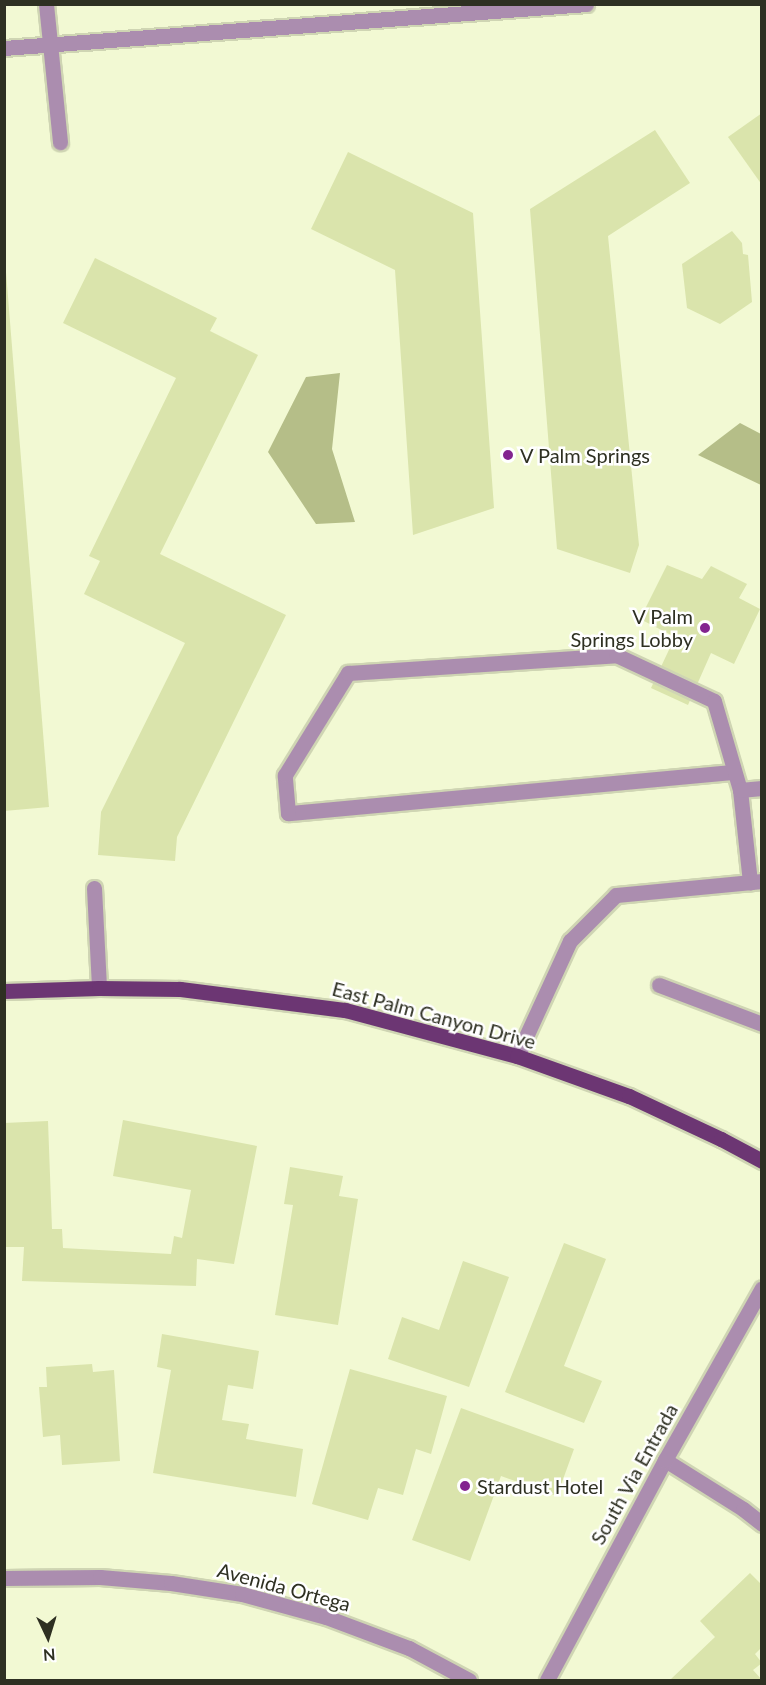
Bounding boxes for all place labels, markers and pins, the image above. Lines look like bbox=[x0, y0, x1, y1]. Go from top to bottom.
place label: V Palm Springs bbox=[520, 443, 651, 467]
marker: V Palm Springs bbox=[501, 448, 515, 462]
place label: V Palm Springs Lobby bbox=[570, 604, 693, 651]
marker: V Palm Springs Lobby bbox=[698, 621, 712, 635]
place label: Stardust Hotel bbox=[477, 1474, 603, 1498]
marker: Stardust Hotel bbox=[458, 1479, 472, 1493]

